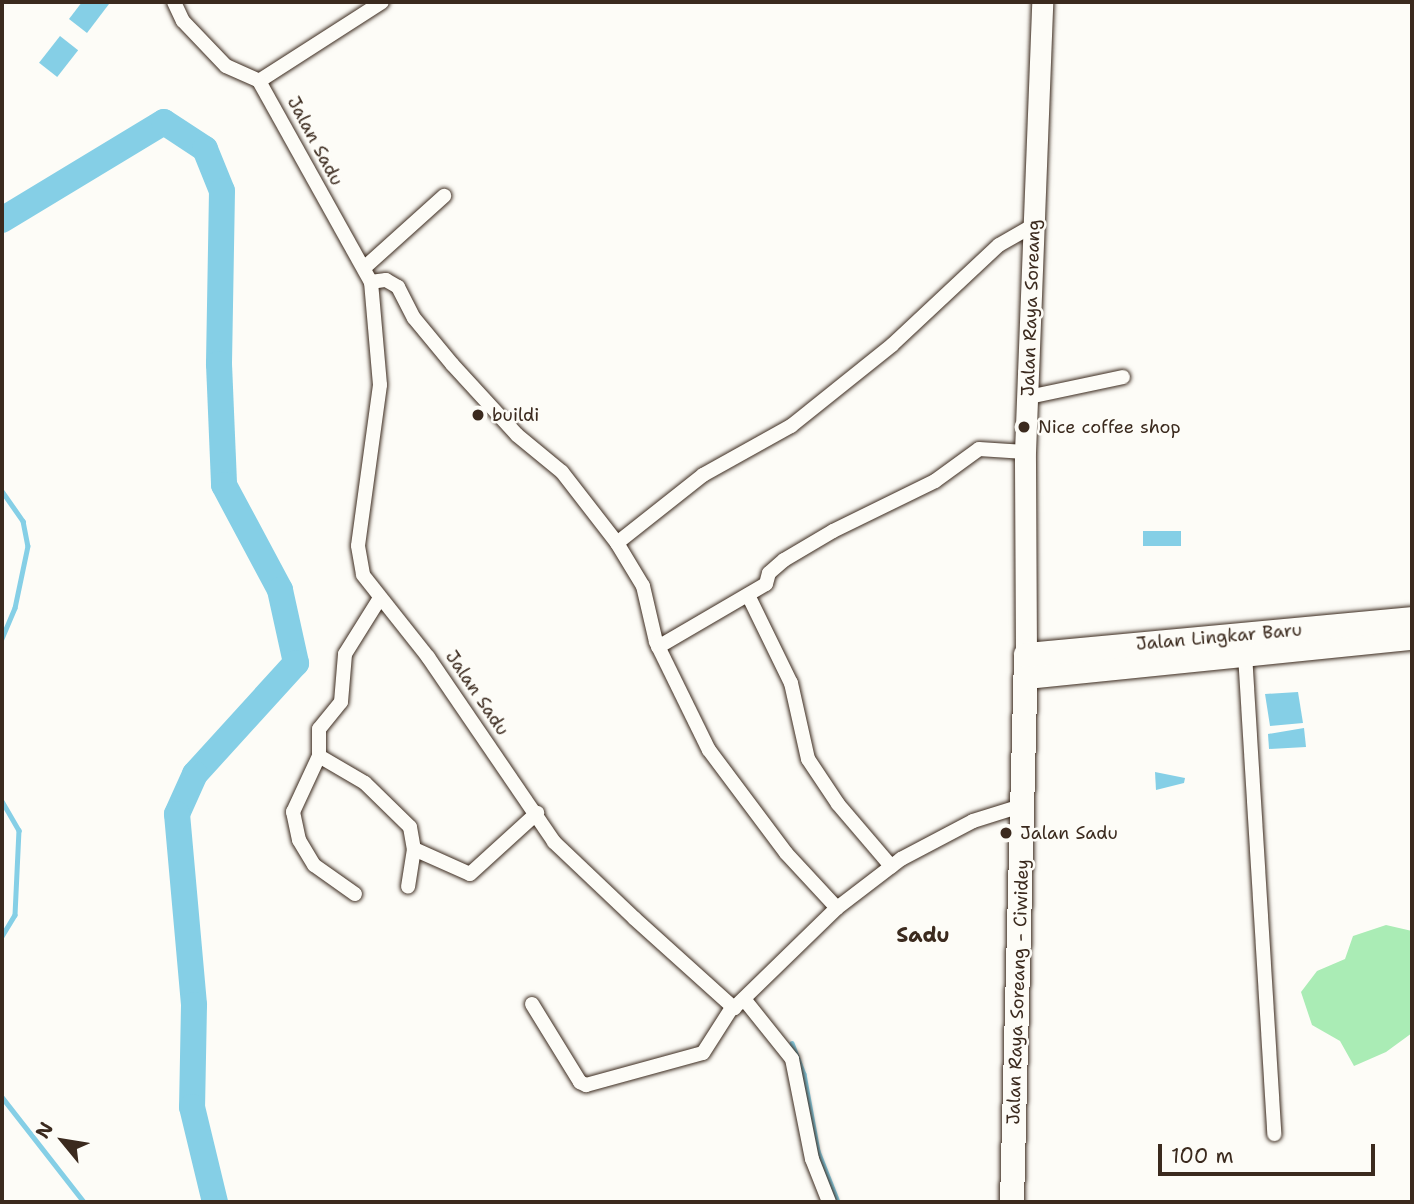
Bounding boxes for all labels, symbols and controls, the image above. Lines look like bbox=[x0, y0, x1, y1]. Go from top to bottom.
street label: Jalan Sadu bbox=[283, 93, 347, 189]
street label: Jalan Raya Soreang bbox=[1017, 219, 1045, 397]
place label: buildi bbox=[492, 404, 539, 426]
marker: buildi bbox=[470, 407, 486, 423]
place label: Nice coffee shop bbox=[1038, 416, 1181, 438]
marker: Nice coffee shop bbox=[1016, 419, 1032, 435]
street label: Jalan Lingkar Baru bbox=[1135, 619, 1303, 655]
street label: Jalan Sadu bbox=[441, 646, 513, 740]
place label: Jalan Sadu bbox=[1020, 822, 1118, 844]
marker: Jalan Sadu bbox=[998, 825, 1014, 841]
street label: Jalan Raya Soreang - Ciwidey bbox=[1003, 859, 1033, 1125]
district label: Sadu bbox=[896, 922, 950, 948]
north arrow bbox=[28, 1106, 98, 1176]
text: N bbox=[30, 1117, 59, 1143]
scale bar bbox=[1162, 1130, 1379, 1174]
text: 100 m bbox=[1171, 1142, 1234, 1170]

